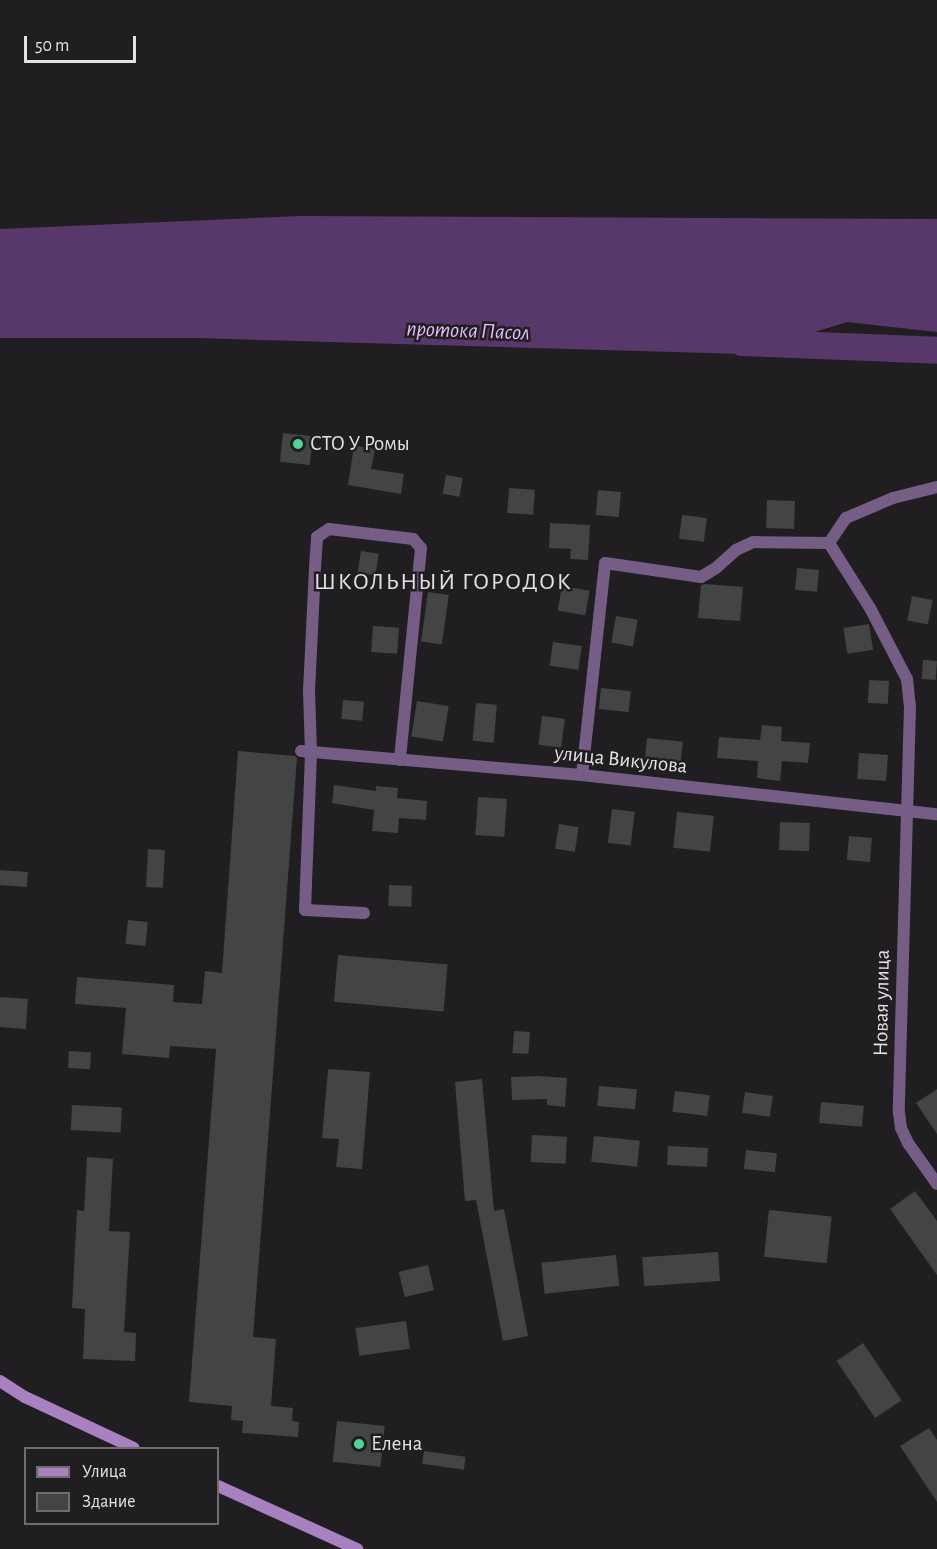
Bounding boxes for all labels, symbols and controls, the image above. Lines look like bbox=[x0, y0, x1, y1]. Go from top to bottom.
scale bar bbox=[27, 24, 140, 62]
text: 50 m bbox=[35, 37, 69, 55]
water label: протока Пасол bbox=[406, 316, 530, 346]
place label: СТО У Ромы bbox=[310, 431, 410, 457]
marker: СТО У Ромы bbox=[291, 437, 305, 451]
district label: ШКОЛЬНЫЙ ГОРОДОК bbox=[314, 569, 572, 597]
street label: улица Викулова bbox=[553, 741, 689, 779]
street label: Новая улица bbox=[868, 949, 896, 1057]
place label: Елена bbox=[371, 1431, 422, 1457]
marker: Елена bbox=[352, 1437, 366, 1451]
legend bbox=[24, 1447, 219, 1525]
text: Улица bbox=[82, 1463, 127, 1481]
text: Здание bbox=[82, 1493, 136, 1511]

